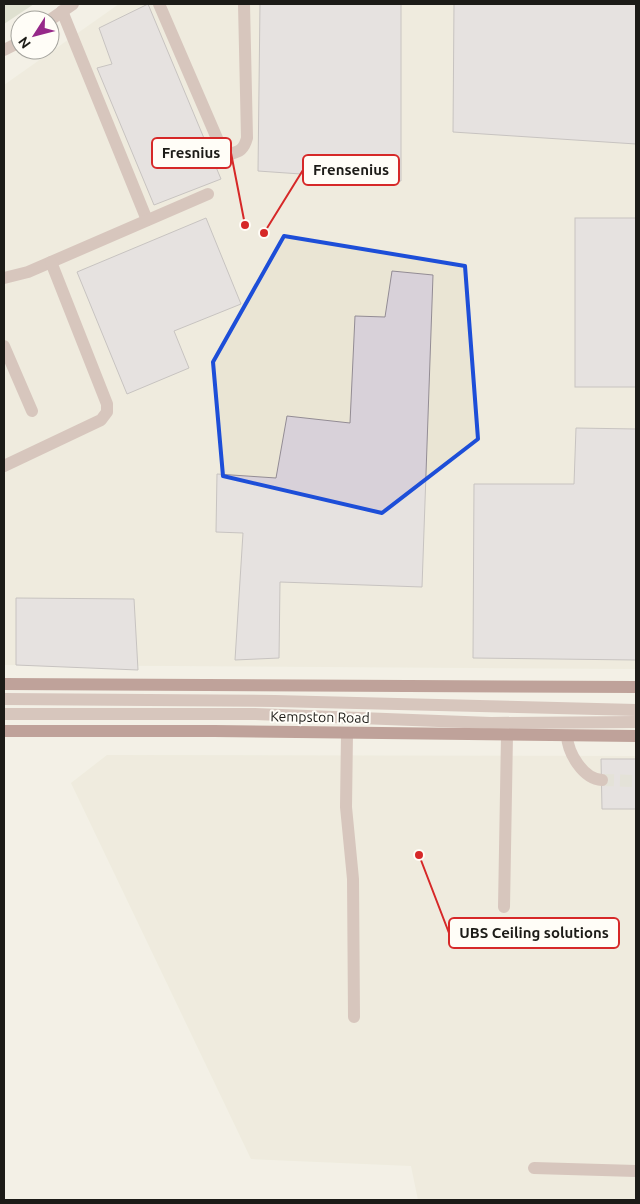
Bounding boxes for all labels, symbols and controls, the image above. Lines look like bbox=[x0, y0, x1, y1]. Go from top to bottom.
north arrow bbox=[10, 10, 60, 60]
text: N bbox=[15, 34, 34, 52]
callout: Fresnius bbox=[152, 138, 231, 168]
text: Fresnius bbox=[162, 144, 220, 161]
callout: Frensenius bbox=[303, 155, 399, 185]
text: Frensenius bbox=[313, 161, 389, 178]
street label: Kempston Road bbox=[270, 708, 370, 726]
callout: UBS Ceiling solutions bbox=[449, 918, 619, 948]
text: UBS Ceiling solutions bbox=[459, 924, 609, 941]

